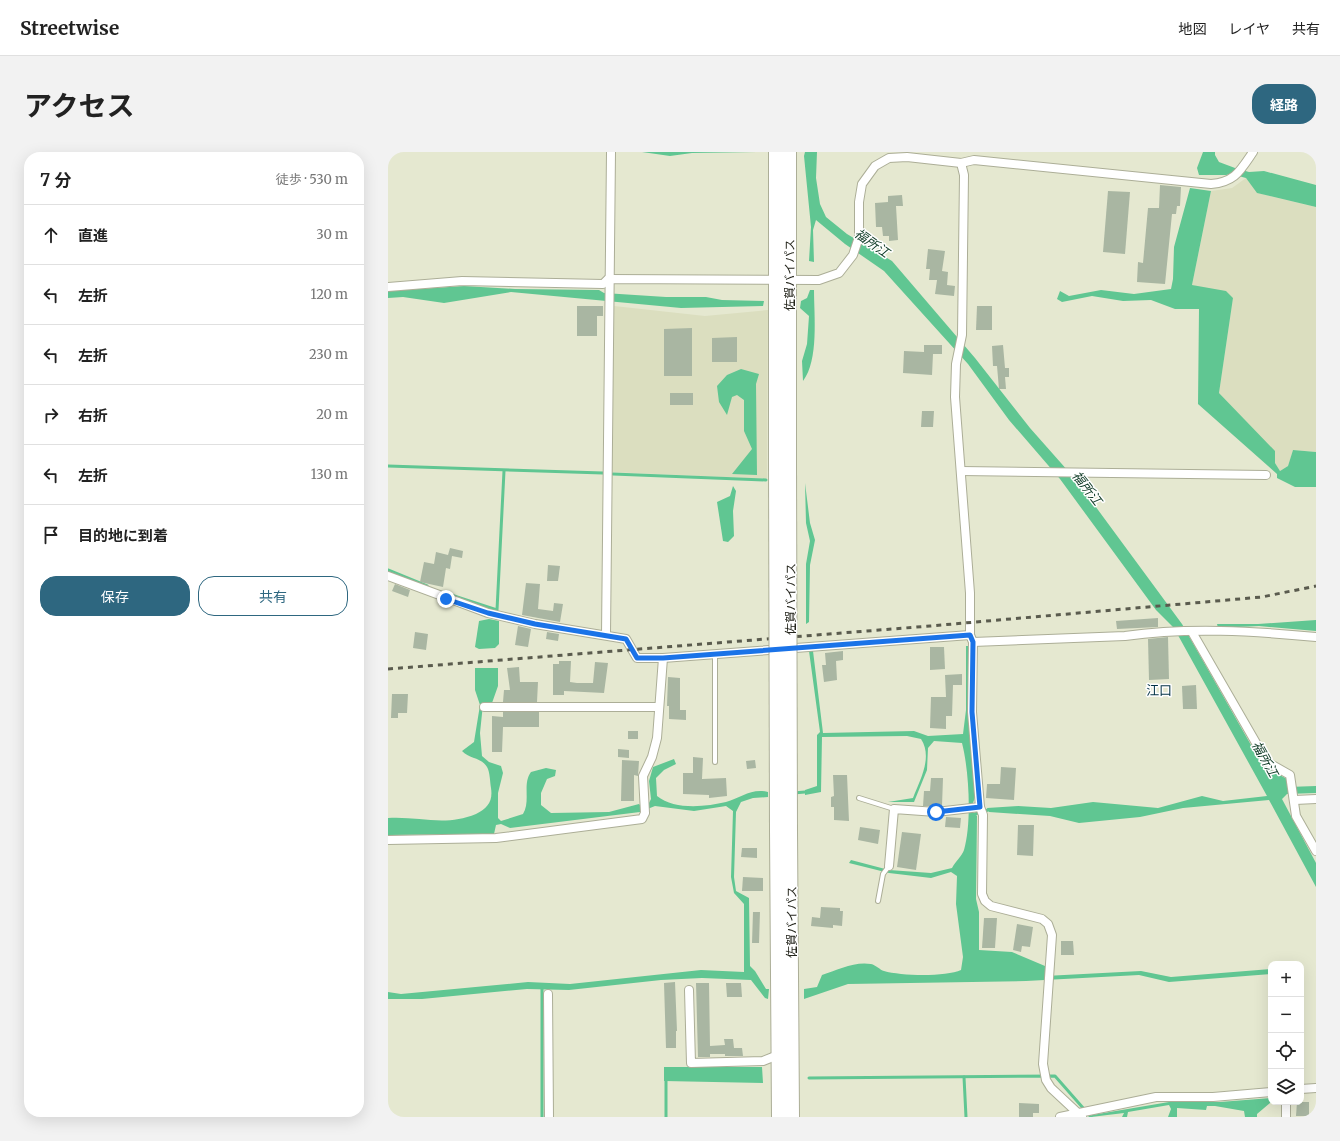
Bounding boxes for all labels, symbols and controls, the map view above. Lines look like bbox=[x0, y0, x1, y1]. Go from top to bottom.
text: Streetwise bbox=[20, 16, 119, 40]
text: 地図 bbox=[1178, 20, 1206, 38]
text: レイヤ bbox=[1228, 20, 1270, 38]
text: 共有 bbox=[1292, 20, 1320, 38]
button: 経路 bbox=[1252, 84, 1316, 124]
text: アクセス bbox=[24, 88, 135, 124]
text: 7 分 bbox=[40, 169, 71, 191]
text: 徒歩 · 530 m bbox=[276, 171, 348, 188]
icon: ahead bbox=[40, 224, 62, 246]
water label: 福所江 bbox=[851, 225, 894, 262]
text: 直進 bbox=[78, 226, 108, 245]
text: 30 m bbox=[316, 226, 348, 243]
street label: 佐賀バイパス bbox=[782, 239, 797, 311]
icon: left bbox=[40, 284, 62, 306]
text: 左折 bbox=[78, 286, 108, 305]
text: 120 m bbox=[310, 286, 348, 303]
icon: left bbox=[40, 344, 62, 366]
text: 左折 bbox=[78, 346, 108, 365]
text: 230 m bbox=[309, 346, 348, 363]
icon: right bbox=[40, 404, 62, 426]
text: 右折 bbox=[78, 406, 108, 425]
text: 20 m bbox=[316, 406, 348, 423]
icon: left bbox=[40, 464, 62, 486]
text: 左折 bbox=[78, 466, 108, 485]
text: 130 m bbox=[311, 466, 348, 483]
water label: 福所江 bbox=[1068, 467, 1107, 510]
icon: arrive bbox=[40, 524, 62, 546]
text: 目的地に到着 bbox=[78, 526, 168, 545]
street label: 佐賀バイパス bbox=[783, 563, 798, 635]
button: 保存 bbox=[40, 576, 190, 616]
button: 共有 bbox=[198, 576, 348, 616]
route end bbox=[437, 590, 455, 608]
district label: 江口 bbox=[1146, 682, 1172, 699]
water label: 福所江 bbox=[1248, 738, 1283, 782]
route start bbox=[927, 803, 945, 821]
street label: 佐賀バイパス bbox=[784, 886, 799, 958]
map controls bbox=[1268, 961, 1304, 1105]
button: + bbox=[1268, 961, 1304, 997]
button: − bbox=[1268, 997, 1304, 1033]
button: locate bbox=[1268, 1033, 1304, 1069]
button: layers bbox=[1268, 1069, 1304, 1105]

